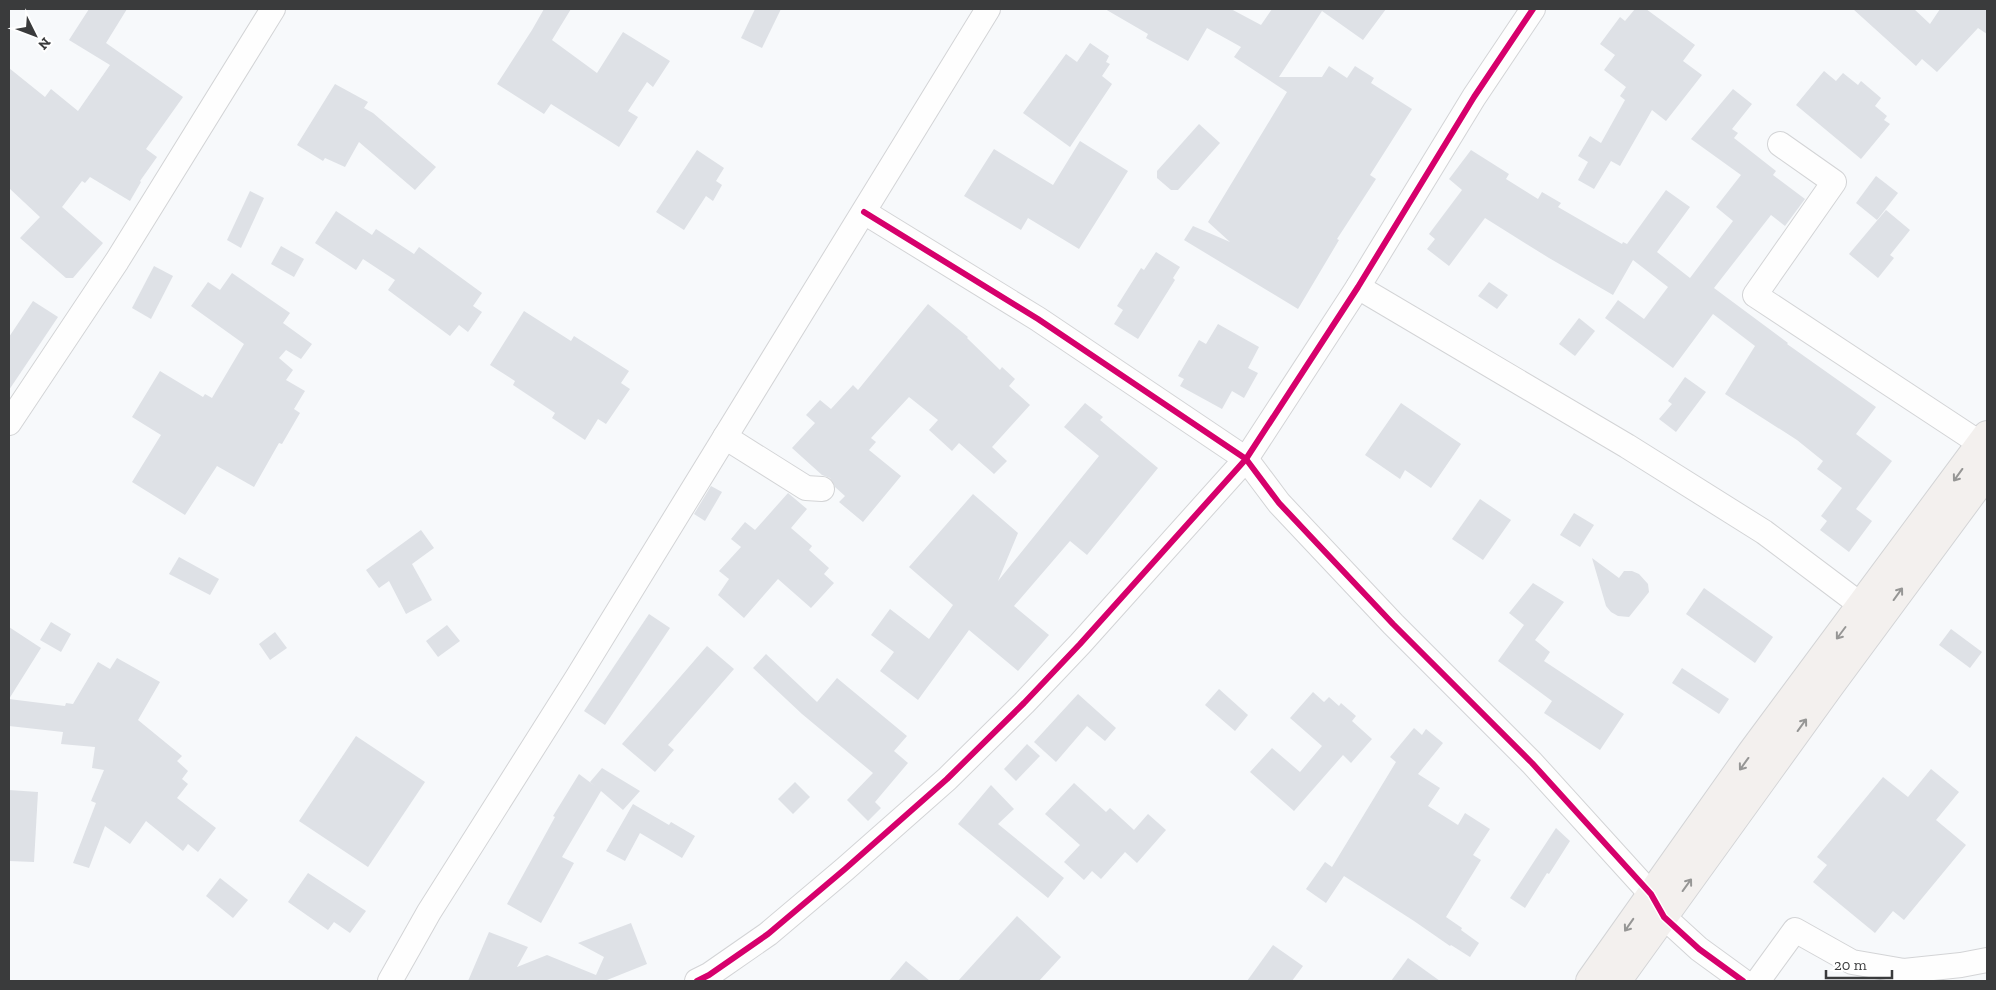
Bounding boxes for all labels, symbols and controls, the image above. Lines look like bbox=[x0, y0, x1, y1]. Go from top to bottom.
north arrow bbox=[10, 10, 60, 60]
text: N bbox=[34, 34, 54, 53]
one-way arrow bbox=[1953, 468, 1964, 481]
one-way arrow bbox=[1893, 587, 1903, 601]
one-way arrow bbox=[1835, 626, 1846, 639]
one-way arrow bbox=[1797, 718, 1807, 732]
one-way arrow bbox=[1739, 757, 1749, 771]
one-way arrow bbox=[1682, 878, 1692, 892]
one-way arrow bbox=[1624, 917, 1634, 931]
scale bar bbox=[1826, 948, 1892, 980]
text: 20 m bbox=[1834, 956, 1867, 974]

